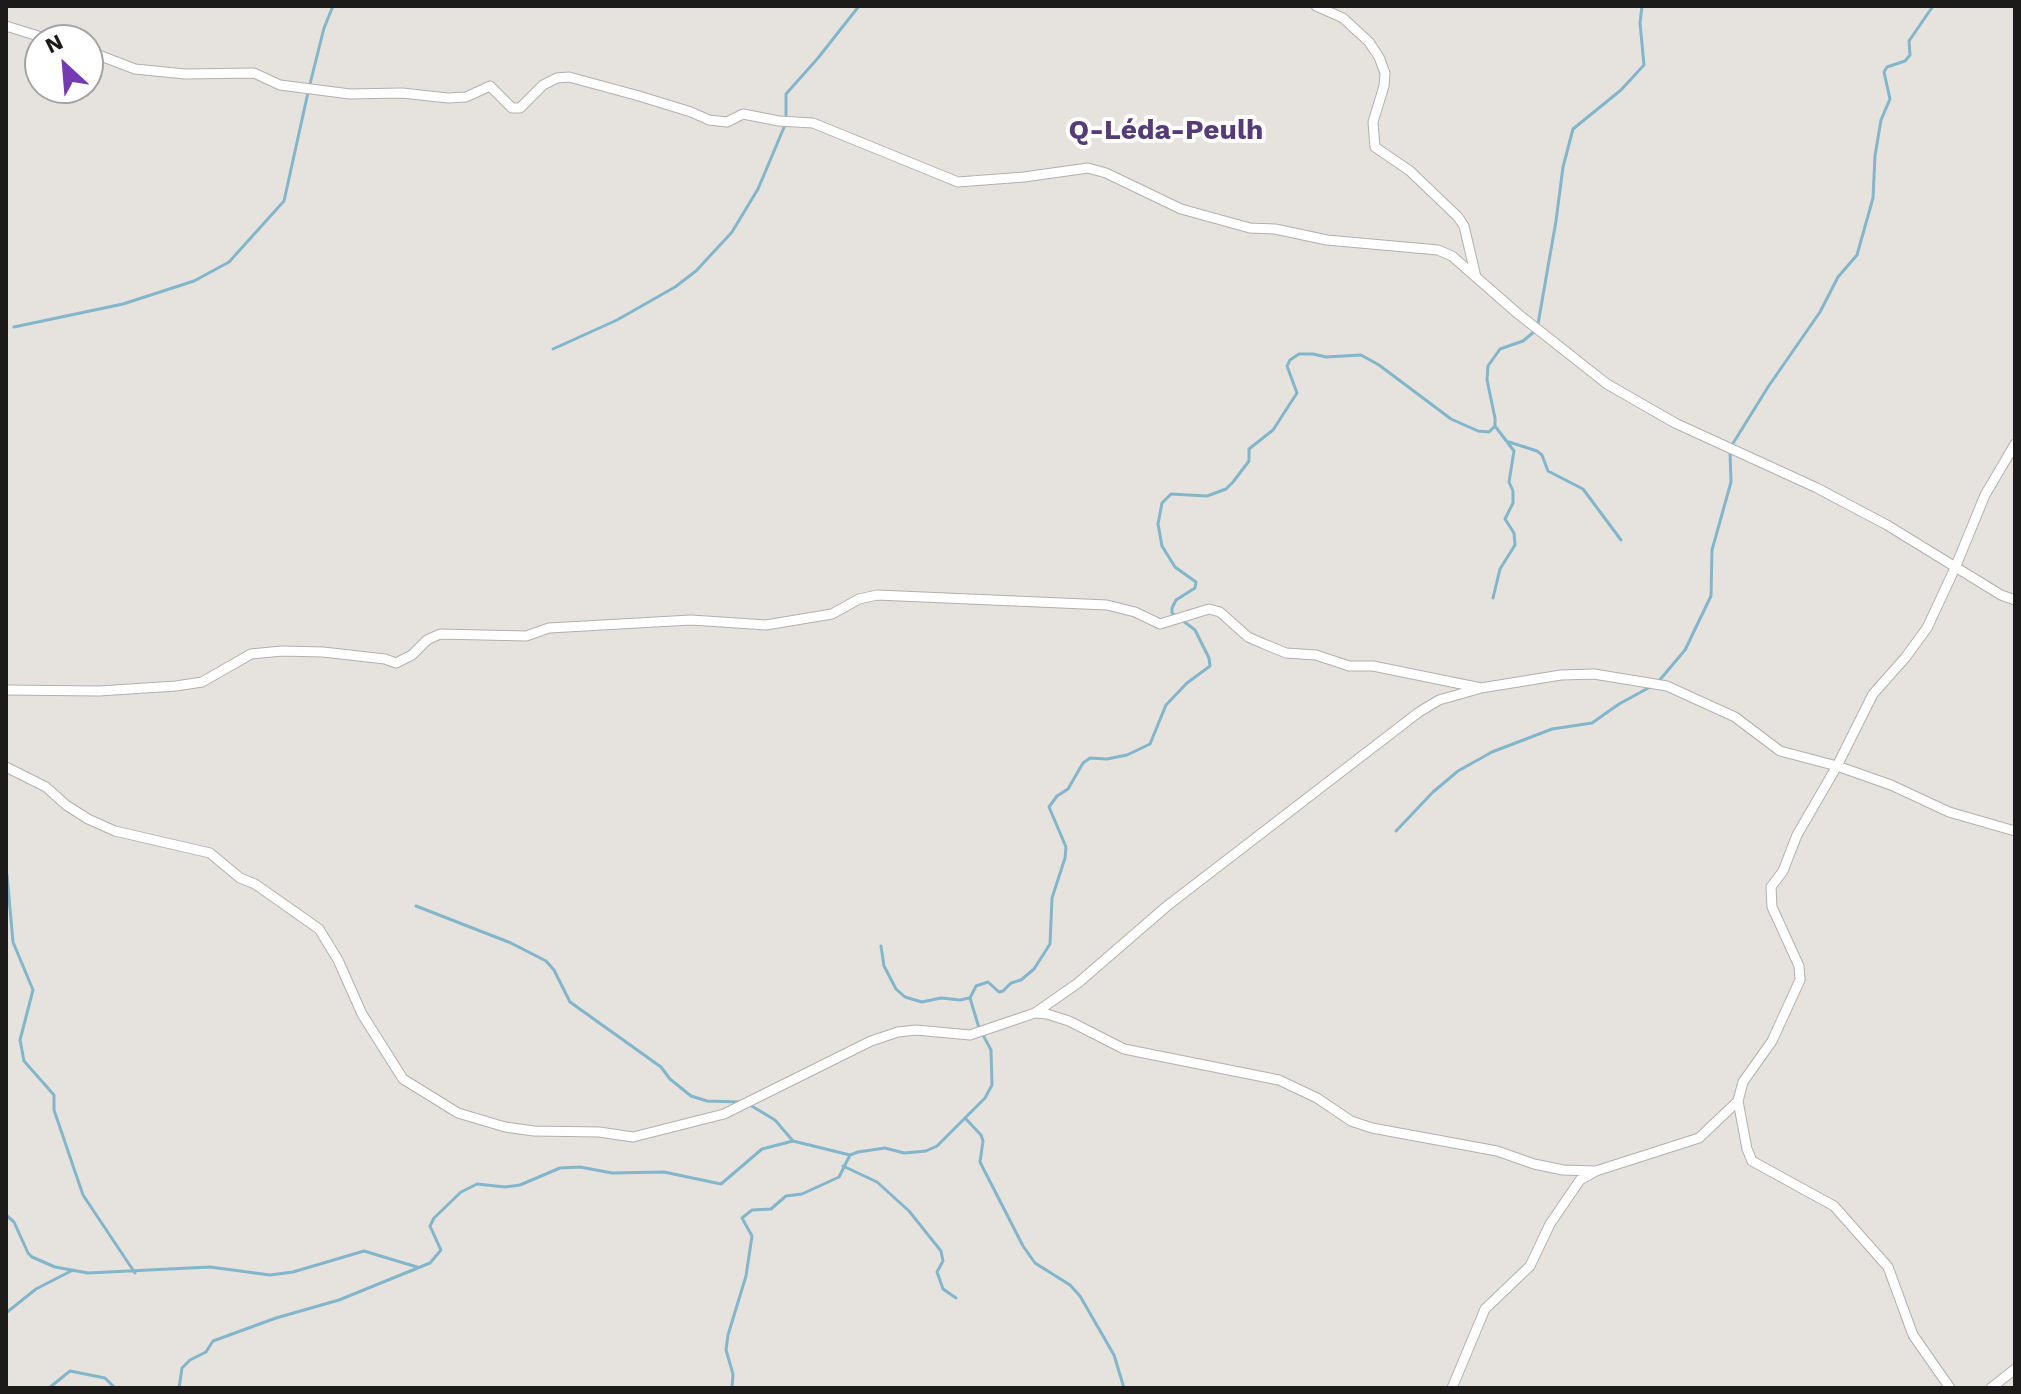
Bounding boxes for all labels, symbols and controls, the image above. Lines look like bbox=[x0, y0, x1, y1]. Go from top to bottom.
north arrow bbox=[24, 24, 104, 104]
text: N bbox=[41, 29, 67, 59]
district label: Q-Léda-Peulh bbox=[1069, 114, 1263, 148]

